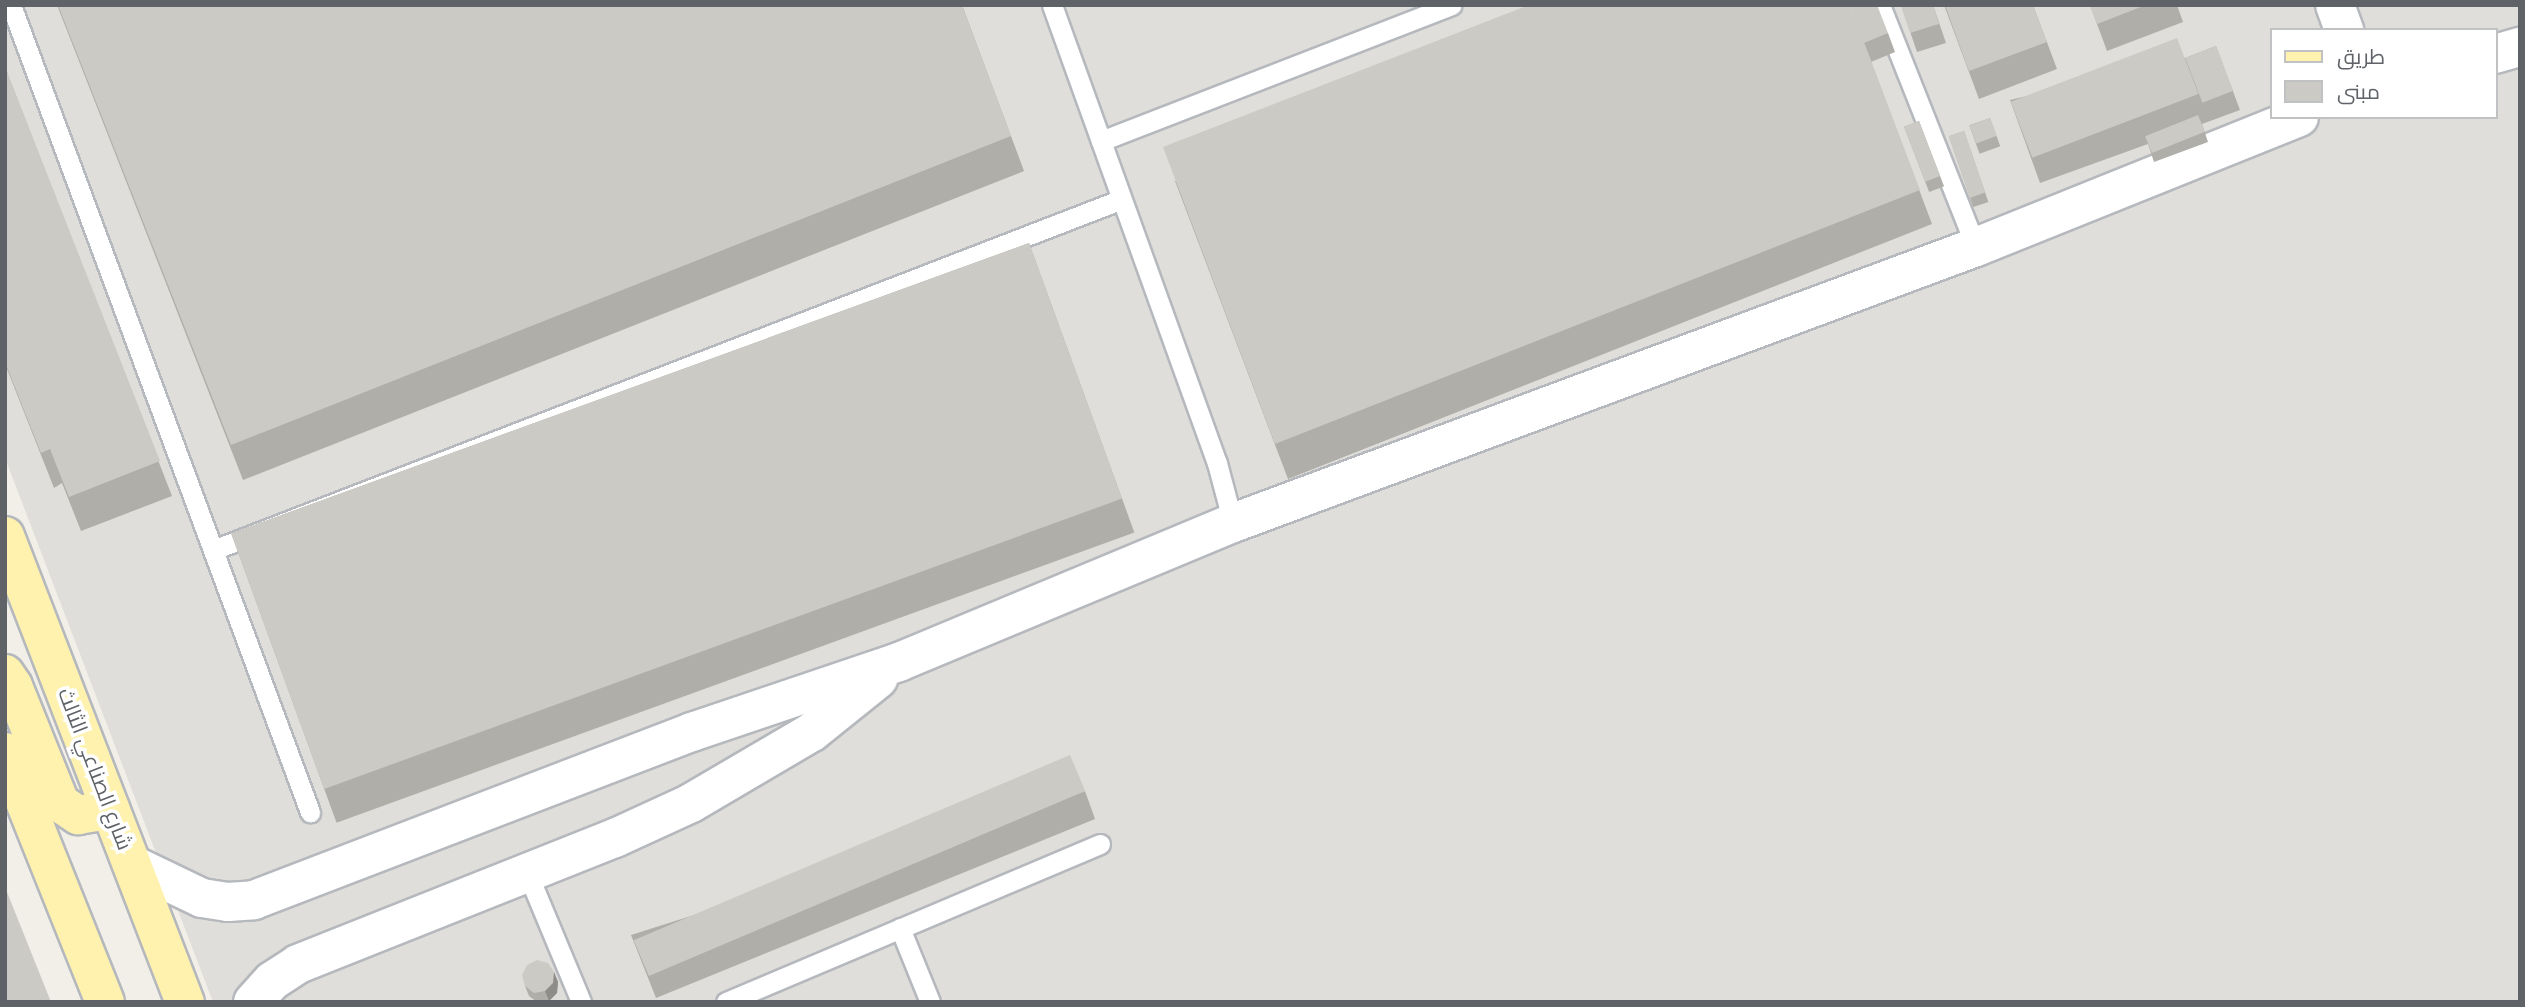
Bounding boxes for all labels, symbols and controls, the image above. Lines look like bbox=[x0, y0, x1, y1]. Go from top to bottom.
legend bbox=[2270, 28, 2497, 119]
text: طريق bbox=[2337, 42, 2385, 71]
text: مبنى bbox=[2337, 77, 2380, 106]
street label: شارع الصناعي الثالث bbox=[53, 685, 137, 853]

